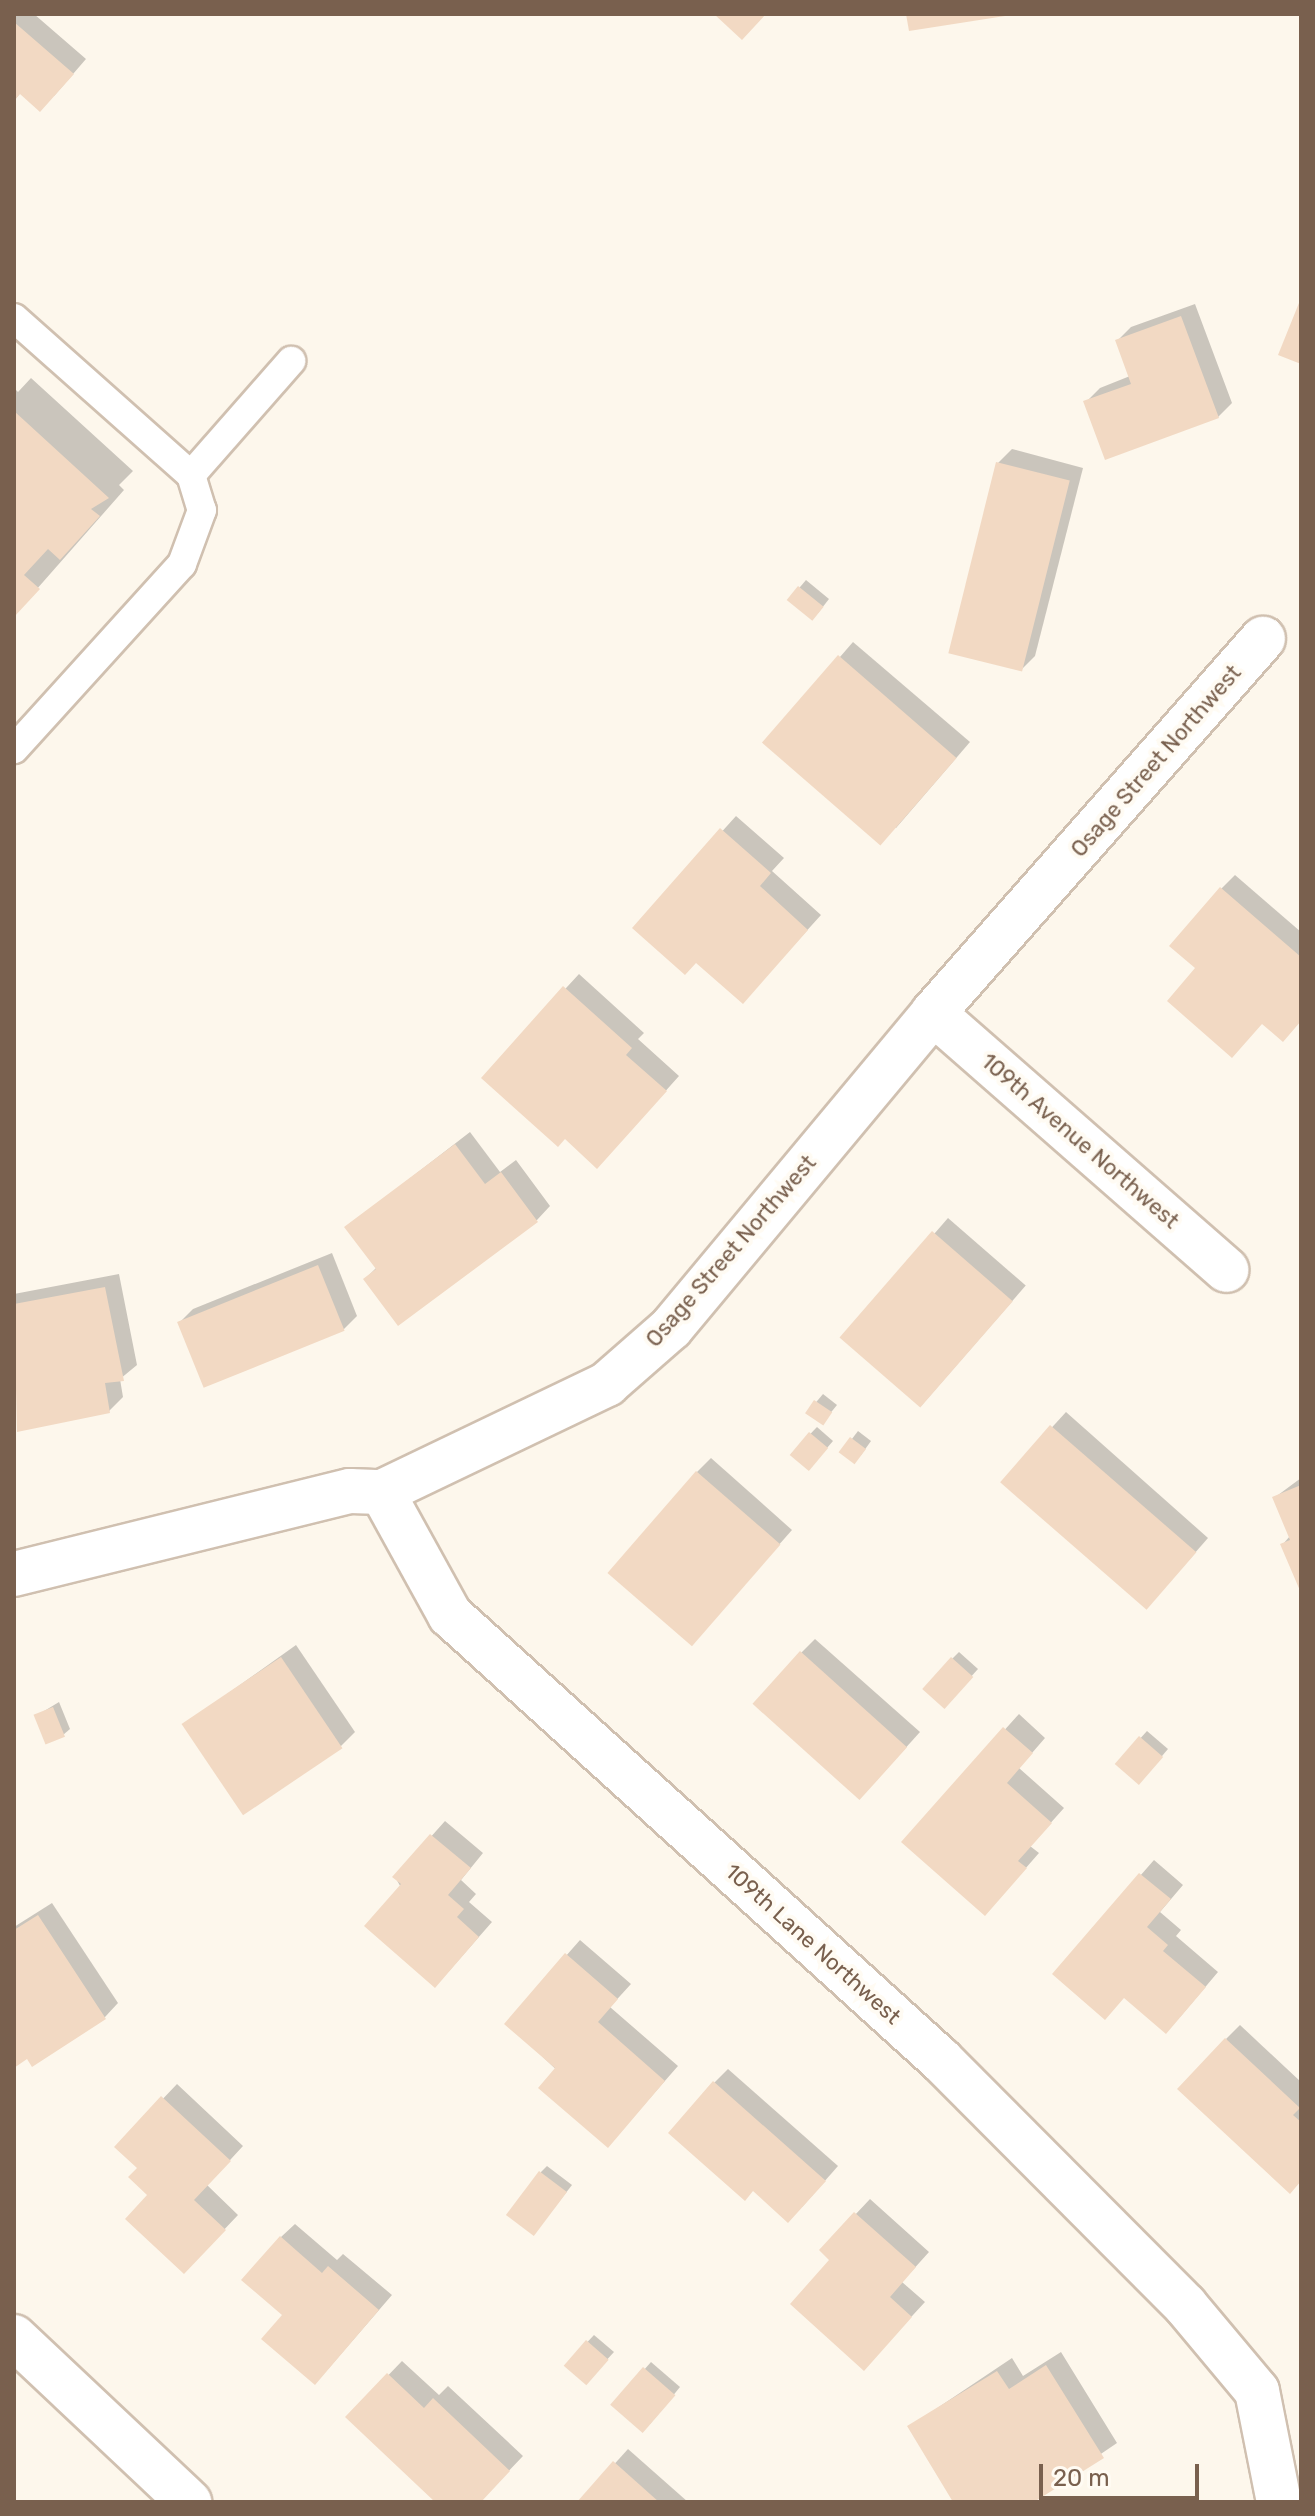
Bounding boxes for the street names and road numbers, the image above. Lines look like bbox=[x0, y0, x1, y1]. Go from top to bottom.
street label: Osage Street Northwest bbox=[1065, 660, 1247, 862]
street label: 109th Avenue Northwest bbox=[976, 1048, 1184, 1234]
street label: Osage Street Northwest bbox=[640, 1150, 822, 1352]
street label: 109th Lane Northwest bbox=[720, 1858, 906, 2030]

